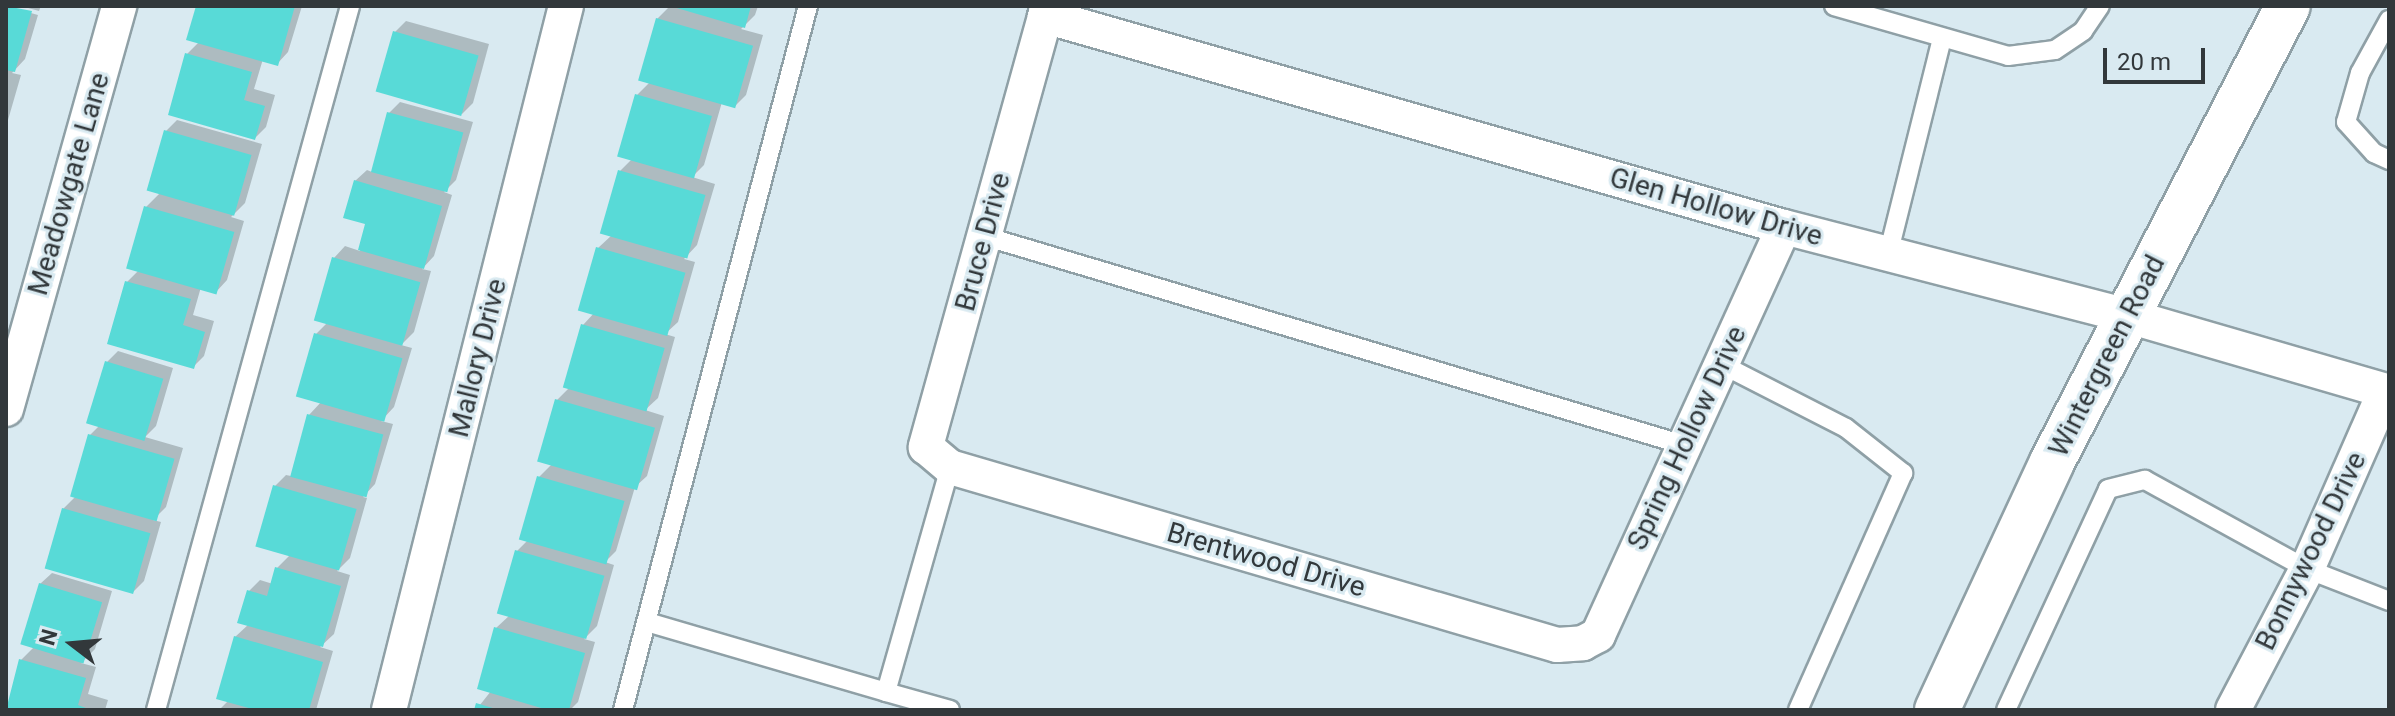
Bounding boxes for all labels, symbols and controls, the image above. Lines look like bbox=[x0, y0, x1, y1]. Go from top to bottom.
scale bar bbox=[2107, 32, 2209, 82]
text: 20 m bbox=[2117, 48, 2171, 76]
street label: Meadowgate Lane bbox=[21, 69, 117, 299]
street label: Glen Hollow Drive bbox=[1606, 161, 1826, 253]
street label: Bruce Drive bbox=[948, 169, 1018, 315]
street label: Wintergreen Road bbox=[2042, 250, 2172, 462]
street label: Mallory Drive bbox=[442, 275, 514, 441]
street label: Spring Hollow Drive bbox=[1620, 321, 1754, 555]
street label: Bonnywood Drive bbox=[2249, 446, 2373, 656]
street label: Brentwood Drive bbox=[1163, 516, 1369, 604]
north arrow bbox=[32, 604, 112, 684]
text: N bbox=[34, 626, 63, 648]

